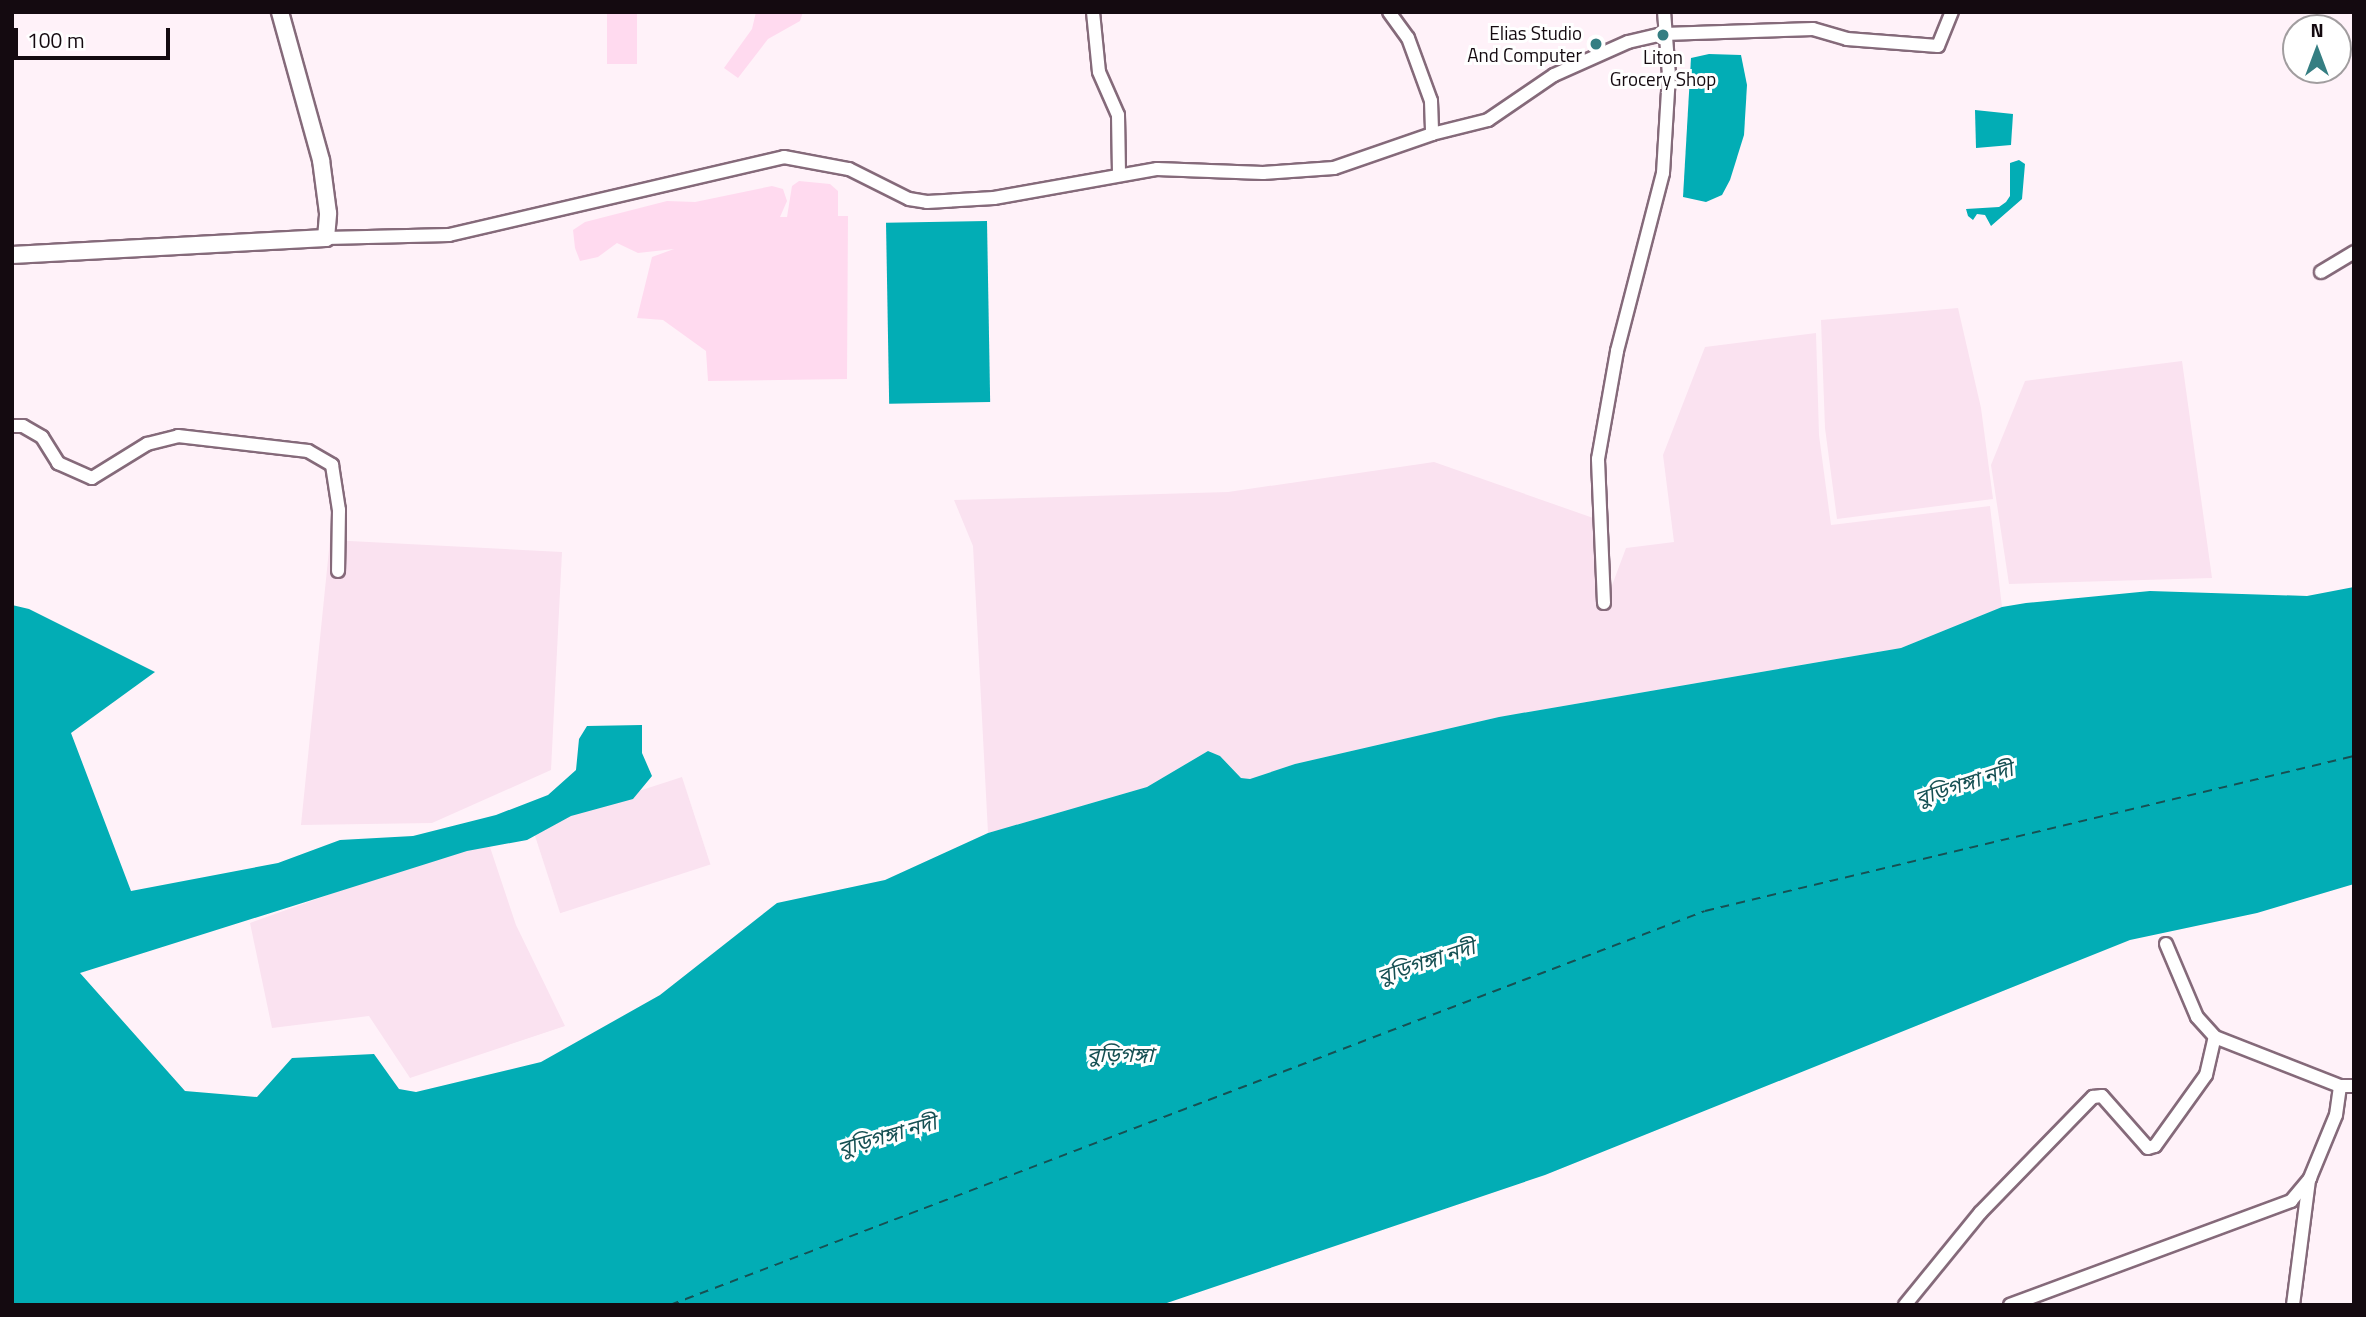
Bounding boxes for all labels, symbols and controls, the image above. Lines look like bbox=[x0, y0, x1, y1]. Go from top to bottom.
scale bar bbox=[18, 14, 173, 58]
north arrow bbox=[2282, 14, 2352, 84]
text: N bbox=[2310, 15, 2324, 44]
place label: Elias Studio And Computer bbox=[1467, 22, 1582, 66]
text: 100 m bbox=[27, 24, 84, 56]
marker: Liton Grocery Shop bbox=[1655, 27, 1671, 43]
marker: Elias Studio And Computer bbox=[1588, 36, 1604, 52]
place label: Liton Grocery Shop bbox=[1610, 46, 1716, 90]
water label: বুড়িগঙ্গা নদী bbox=[1912, 755, 2016, 811]
water label: বুড়িগঙ্গা নদী bbox=[1374, 933, 1478, 989]
water label: বুড়িগঙ্গা bbox=[1087, 1041, 1153, 1067]
water label: বুড়িগঙ্গা নদী bbox=[835, 1109, 939, 1161]

